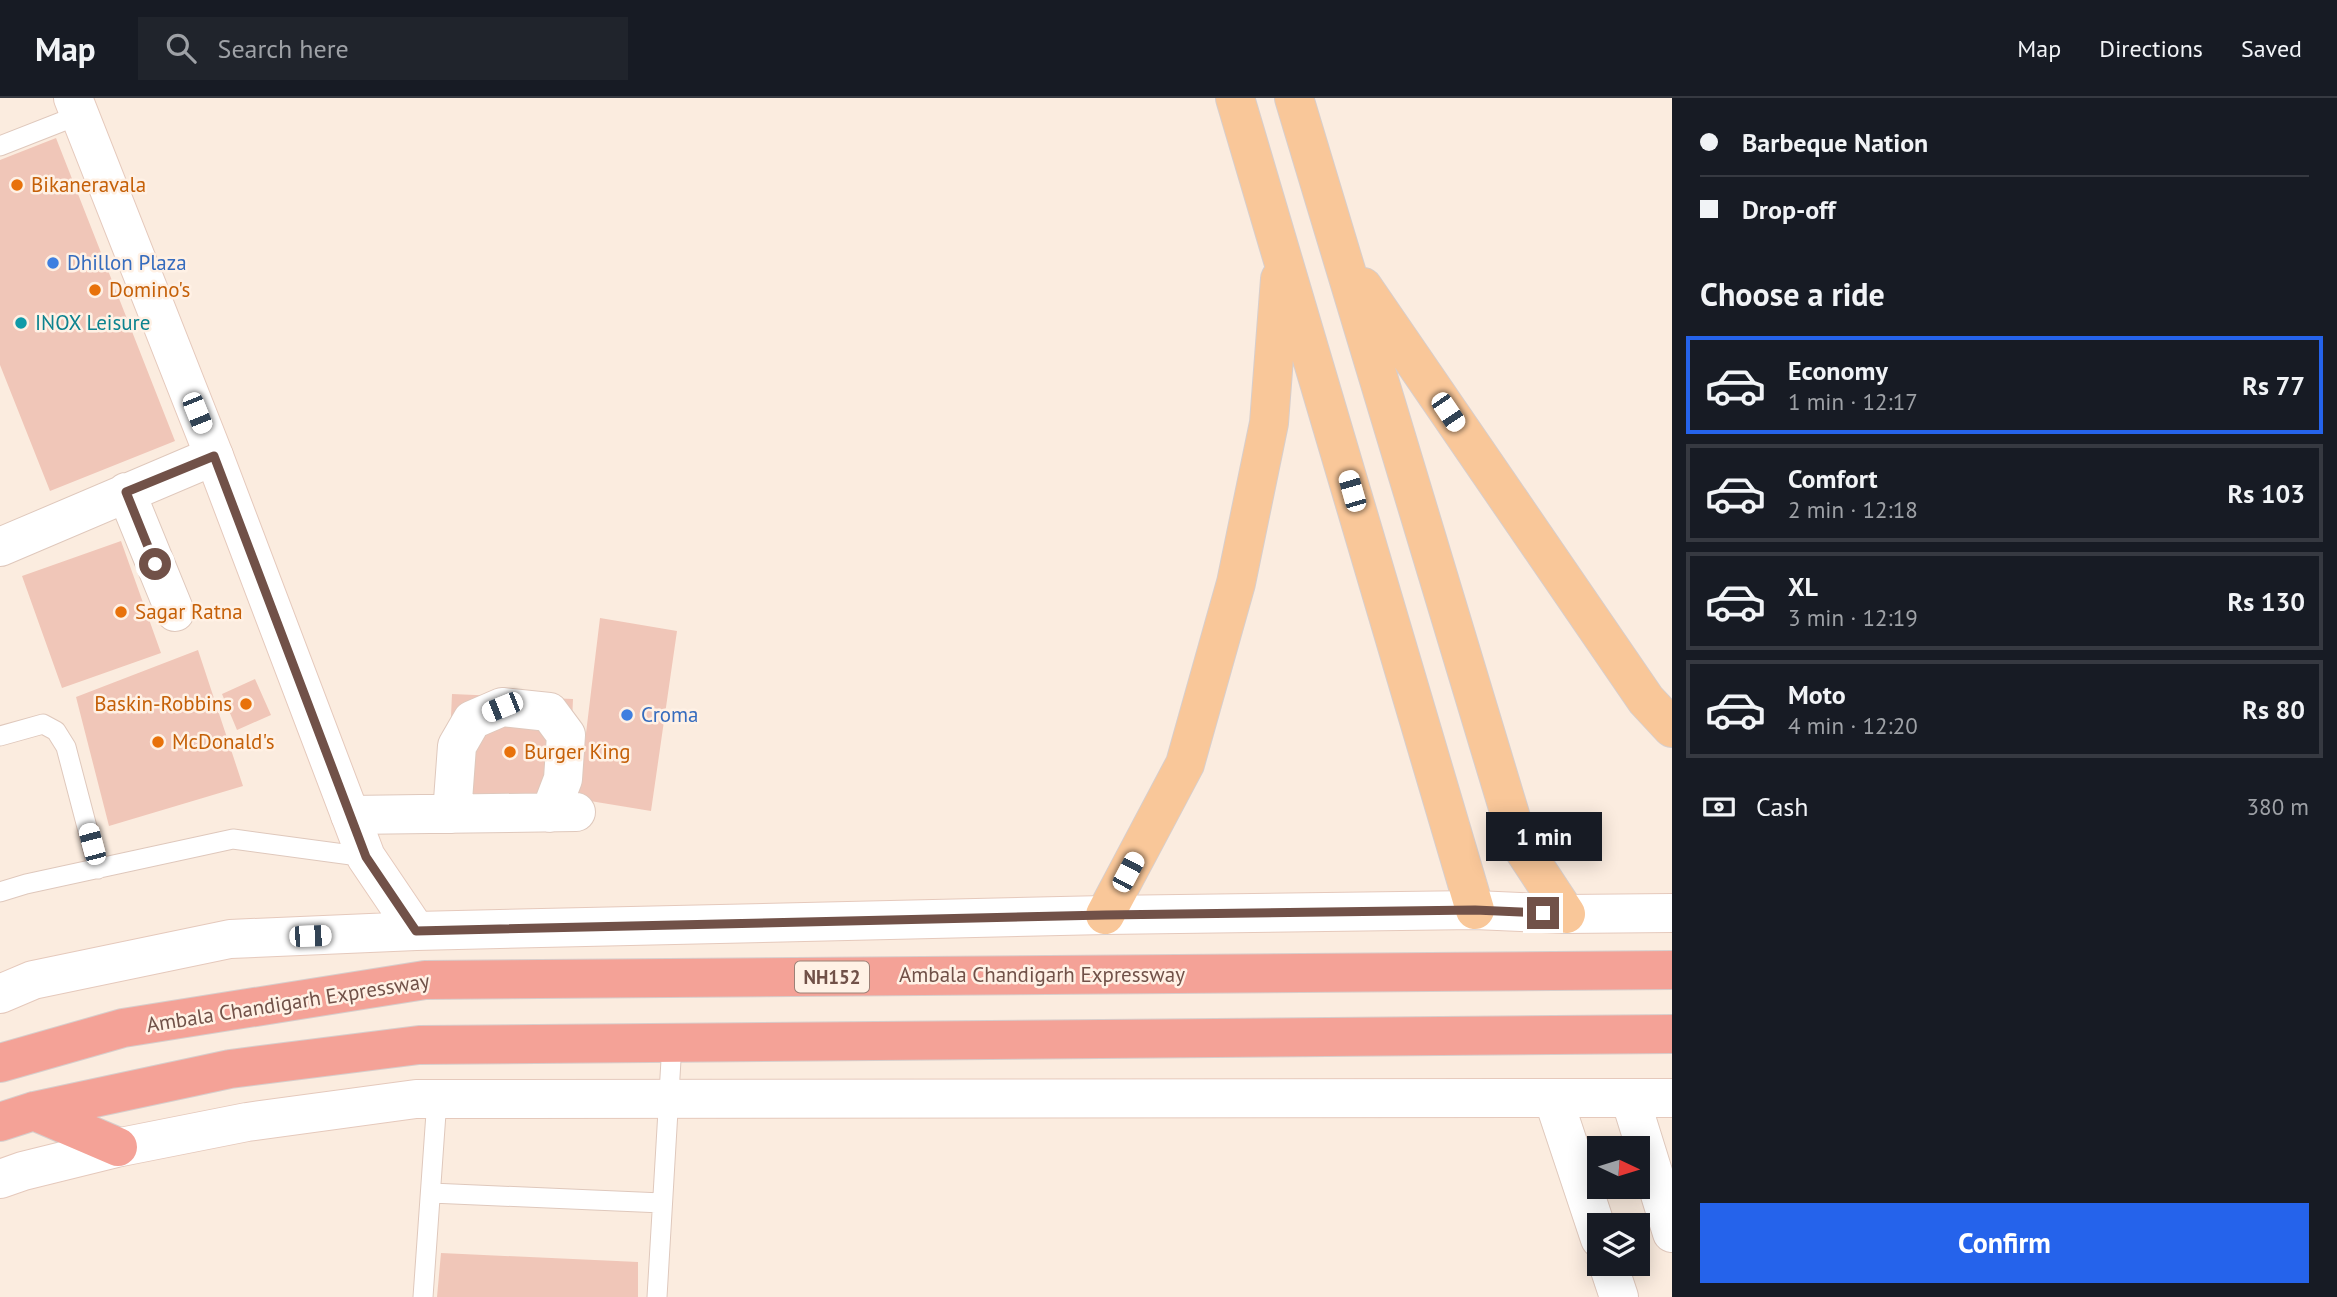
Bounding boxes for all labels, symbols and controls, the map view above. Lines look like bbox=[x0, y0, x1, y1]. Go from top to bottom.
search box bbox=[138, 17, 628, 80]
text: Map bbox=[35, 27, 96, 70]
icon: search bbox=[162, 29, 200, 67]
text: Search here bbox=[218, 32, 349, 65]
text: Map bbox=[2017, 33, 2061, 64]
text: Directions bbox=[2099, 33, 2203, 64]
text: Saved bbox=[2241, 33, 2302, 64]
text: Barbeque Nation bbox=[1742, 126, 1928, 159]
place label: Bikaneravala bbox=[31, 171, 146, 198]
marker: Bikaneravala bbox=[9, 177, 25, 193]
text: Drop-off bbox=[1742, 193, 1836, 226]
place label: Dhillon Plaza bbox=[67, 249, 187, 276]
marker: Dhillon Plaza bbox=[45, 255, 61, 271]
text: Choose a ride bbox=[1700, 273, 1885, 315]
place label: Domino's bbox=[109, 276, 190, 303]
marker: Domino's bbox=[87, 282, 103, 298]
place label: INOX Leisure bbox=[35, 309, 150, 336]
marker: INOX Leisure bbox=[13, 315, 29, 331]
icon: car bbox=[1704, 354, 1767, 417]
text: Economy bbox=[1788, 354, 1888, 387]
text: Rs 77 bbox=[2242, 369, 2305, 402]
text: 1 min · 12:17 bbox=[1788, 387, 1918, 416]
car bbox=[1428, 389, 1469, 435]
car bbox=[180, 390, 215, 436]
icon: car bbox=[1704, 462, 1767, 525]
text: Comfort bbox=[1788, 462, 1878, 495]
car bbox=[1337, 468, 1368, 514]
text: Rs 103 bbox=[2228, 477, 2305, 510]
text: 2 min · 12:18 bbox=[1788, 495, 1918, 524]
route start bbox=[139, 548, 171, 580]
icon: car bbox=[1704, 570, 1767, 633]
text: XL bbox=[1788, 570, 1818, 603]
text: Rs 130 bbox=[2228, 585, 2305, 618]
place label: Sagar Ratna bbox=[135, 598, 243, 625]
text: 3 min · 12:19 bbox=[1788, 603, 1918, 632]
marker: Sagar Ratna bbox=[113, 604, 129, 620]
icon: car bbox=[1704, 678, 1767, 741]
text: Moto bbox=[1788, 678, 1846, 711]
car bbox=[479, 689, 526, 725]
place label: Baskin-Robbins bbox=[94, 690, 232, 717]
text: Rs 80 bbox=[2242, 693, 2305, 726]
marker: Baskin-Robbins bbox=[238, 696, 254, 712]
place label: Croma bbox=[641, 701, 699, 728]
marker: Croma bbox=[619, 707, 635, 723]
text: 4 min · 12:20 bbox=[1788, 711, 1918, 740]
place label: McDonald's bbox=[172, 728, 275, 755]
marker: McDonald's bbox=[150, 734, 166, 750]
place label: Burger King bbox=[524, 738, 631, 765]
marker: Burger King bbox=[502, 744, 518, 760]
icon: cash bbox=[1700, 788, 1738, 826]
text: Cash bbox=[1756, 790, 1808, 823]
text: 380 m bbox=[2247, 792, 2309, 821]
callout: 1 min bbox=[1485, 812, 1601, 860]
car bbox=[77, 821, 108, 867]
text: 1 min bbox=[1516, 822, 1572, 851]
car bbox=[1109, 849, 1148, 895]
route end bbox=[1527, 897, 1559, 929]
car bbox=[289, 925, 332, 947]
street label: Ambala Chandigarh Expressway bbox=[899, 961, 1185, 988]
road number: NH152 bbox=[795, 962, 869, 992]
street label: Ambala Chandigarh Expressway bbox=[145, 967, 432, 1038]
north arrow bbox=[1587, 1136, 1650, 1199]
map controls bbox=[1587, 1136, 1650, 1276]
button: Confirm bbox=[1700, 1203, 2309, 1283]
button: layers bbox=[1587, 1213, 1650, 1276]

